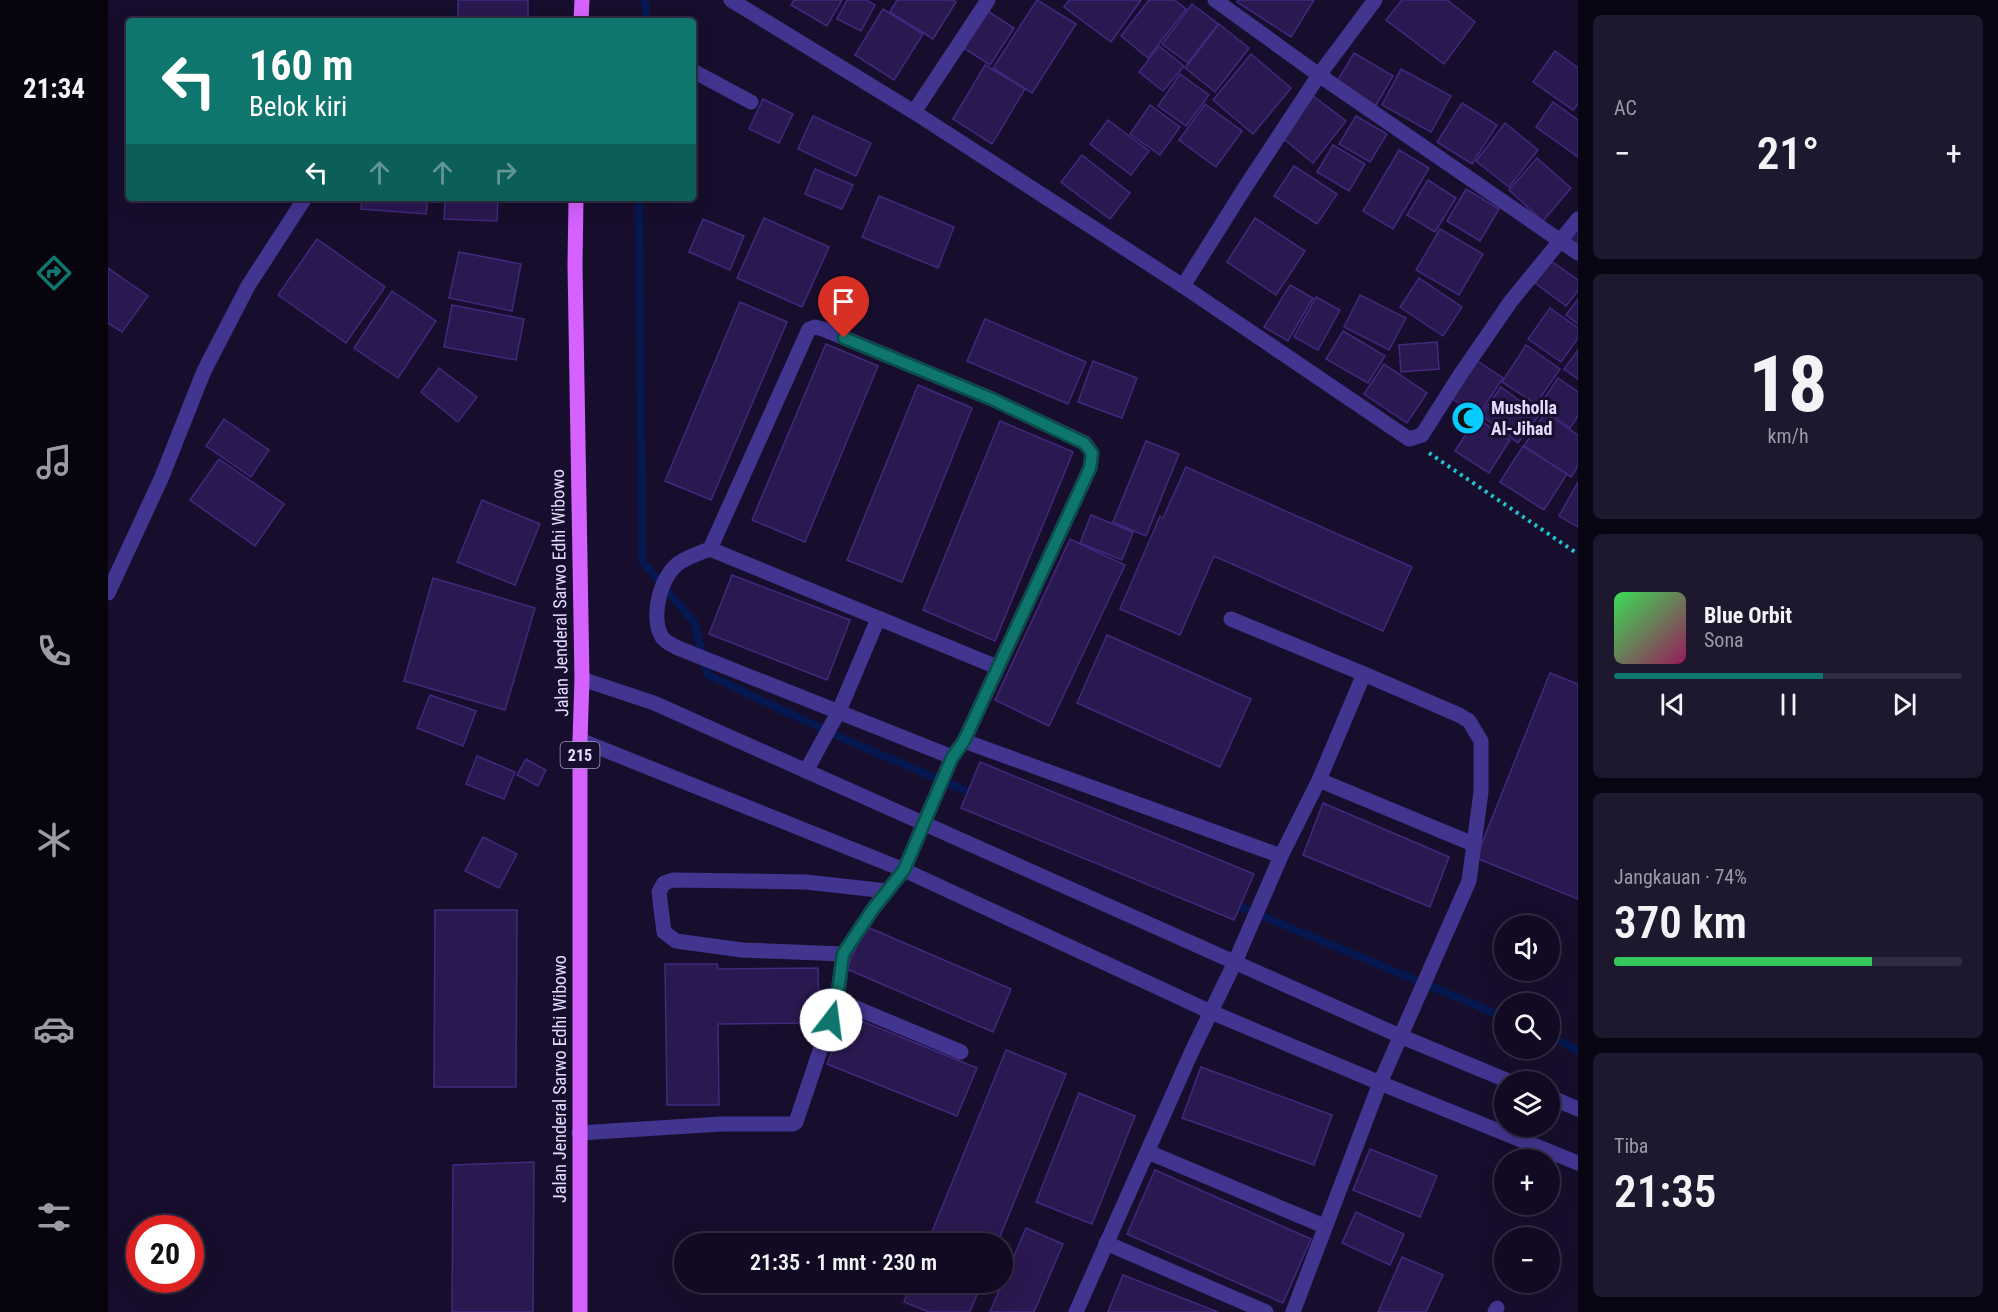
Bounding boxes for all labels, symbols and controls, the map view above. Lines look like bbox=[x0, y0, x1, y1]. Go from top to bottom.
text: 160 m bbox=[249, 41, 354, 90]
icon: left bbox=[150, 42, 228, 120]
text: 21:34 bbox=[23, 73, 85, 105]
text: Belok kiri bbox=[249, 91, 347, 123]
text: AC bbox=[1614, 96, 1637, 120]
text: 21° bbox=[1757, 127, 1819, 180]
text: − bbox=[1614, 134, 1631, 173]
text: + bbox=[1946, 134, 1962, 173]
icon: left bbox=[300, 156, 333, 189]
icon: ahead bbox=[363, 156, 396, 189]
icon: ahead bbox=[426, 156, 459, 189]
icon: right bbox=[489, 156, 522, 189]
icon: directions bbox=[33, 252, 75, 294]
pin bbox=[818, 276, 869, 338]
icon: arrive bbox=[827, 285, 860, 318]
text: 18 bbox=[1749, 339, 1827, 430]
place label: Musholla Al-Jihad bbox=[1491, 397, 1557, 439]
mosque icon: Musholla Al-Jihad bbox=[1450, 400, 1486, 436]
text: km/h bbox=[1767, 424, 1809, 448]
icon: music bbox=[33, 441, 75, 483]
street label: Jalan Jenderal Sarwo Edhi Wibowo bbox=[547, 469, 572, 717]
text: Blue Orbit bbox=[1704, 603, 1792, 628]
text: Sona bbox=[1704, 628, 1744, 652]
icon: phone bbox=[33, 630, 75, 672]
icon: previous bbox=[1656, 688, 1689, 721]
icon: pause bbox=[1772, 688, 1805, 721]
icon: next bbox=[1888, 688, 1921, 721]
road number: 215 bbox=[560, 742, 600, 768]
icon: climate bbox=[33, 819, 75, 861]
text: Jangkauan · 74% bbox=[1614, 865, 1747, 889]
text: 370 km bbox=[1614, 896, 1747, 949]
map controls bbox=[1494, 915, 1560, 1293]
button: sound bbox=[1494, 915, 1560, 981]
street label: Jalan Jenderal Sarwo Edhi Wibowo bbox=[549, 955, 570, 1203]
position arrow bbox=[799, 988, 863, 1052]
button: search bbox=[1494, 993, 1560, 1059]
icon: car bbox=[33, 1008, 75, 1050]
button: layers bbox=[1494, 1071, 1560, 1137]
text: Tiba bbox=[1614, 1134, 1648, 1158]
button: + bbox=[1494, 1149, 1560, 1215]
text: 21:35 bbox=[1614, 1165, 1716, 1218]
icon: filters bbox=[33, 1196, 75, 1238]
speed limit sign: 20 bbox=[126, 1215, 204, 1293]
button: − bbox=[1494, 1227, 1560, 1293]
text: 21:35 · 1 mnt · 230 m bbox=[750, 1250, 937, 1275]

